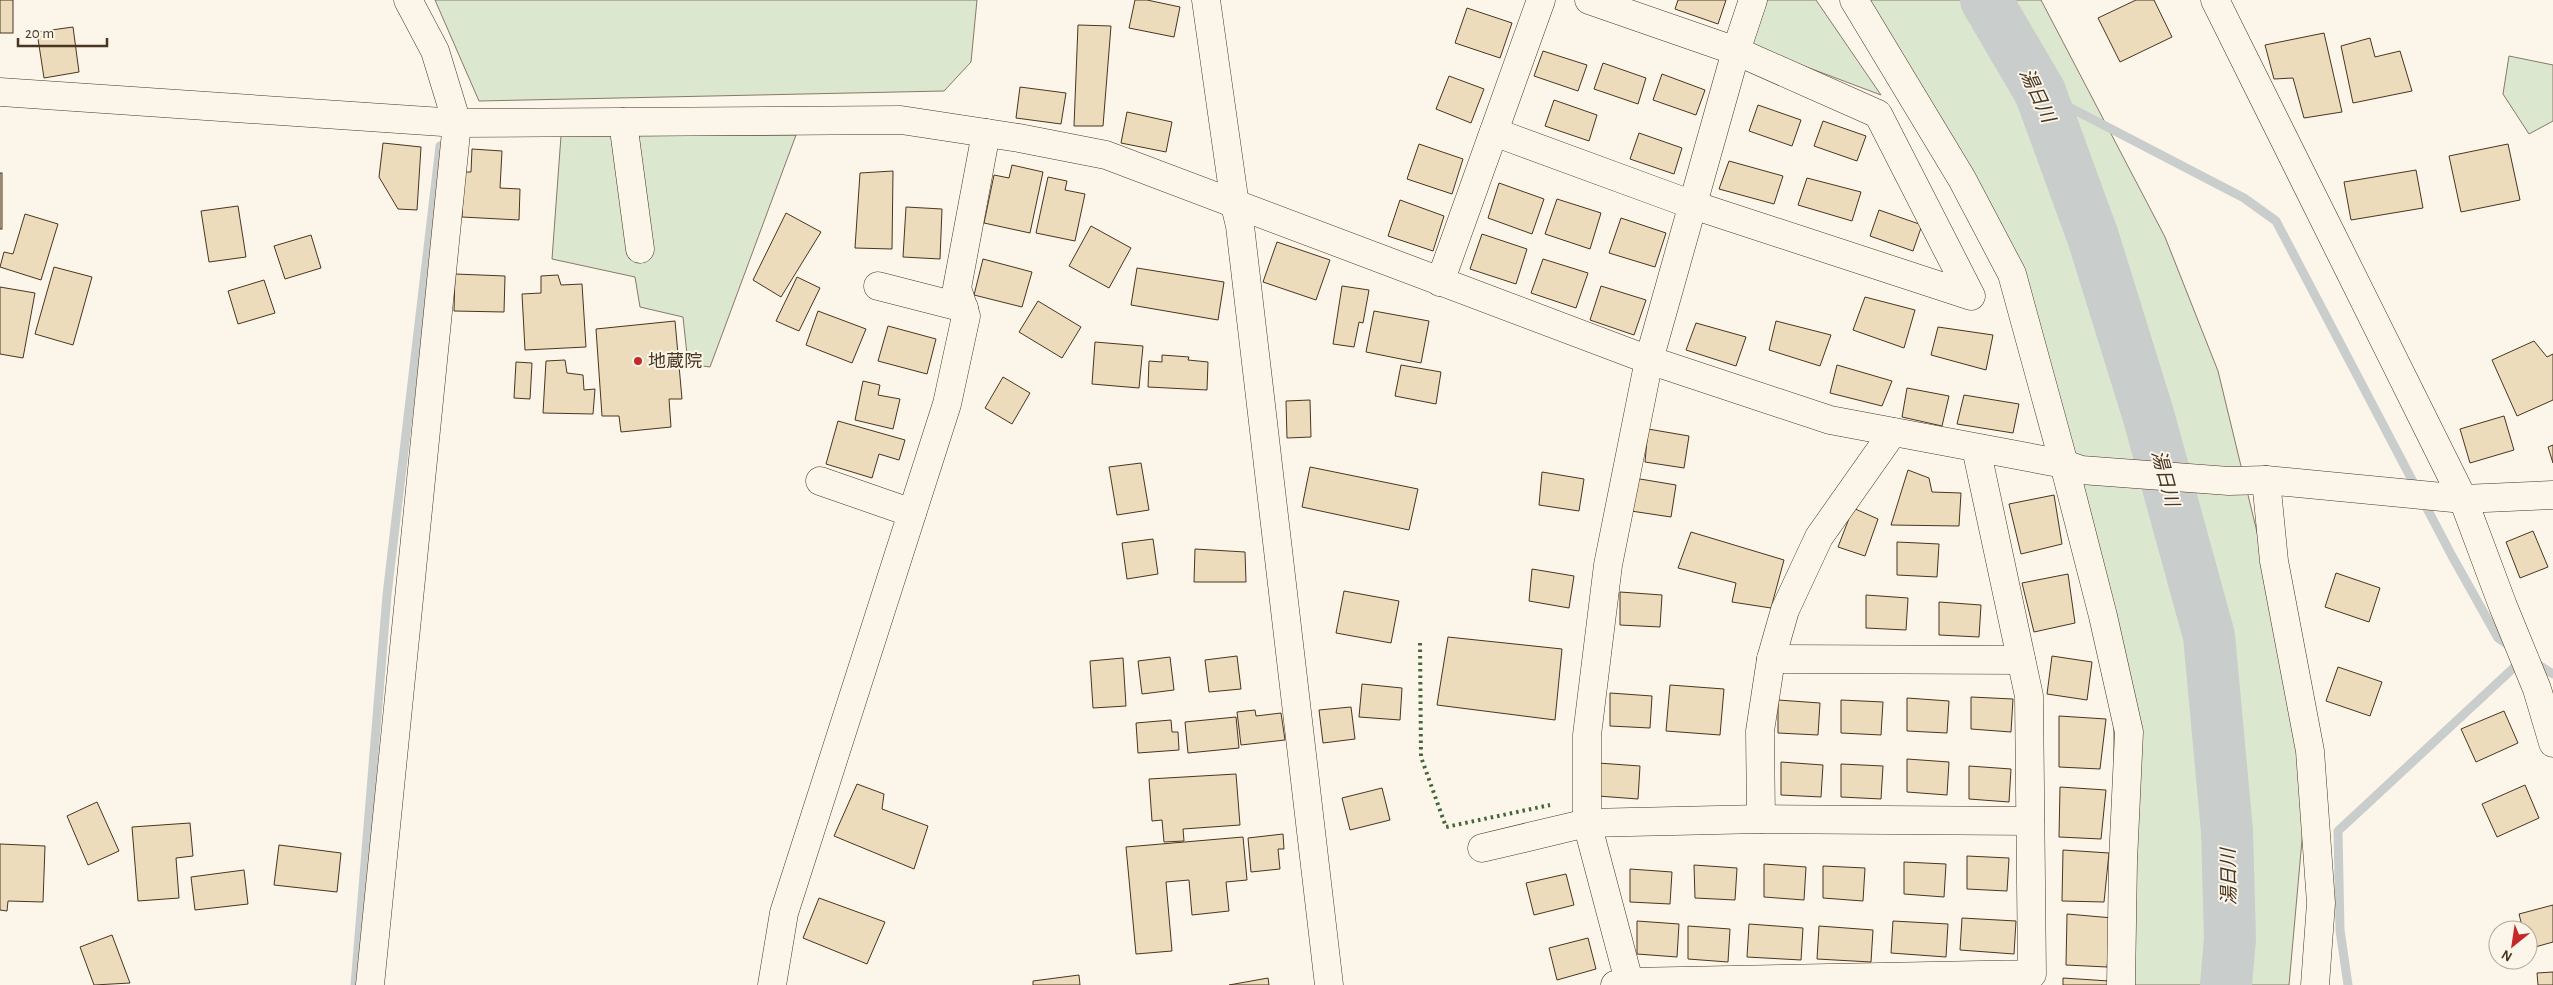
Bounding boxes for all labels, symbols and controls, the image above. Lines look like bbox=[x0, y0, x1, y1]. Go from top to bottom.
scale bar bbox=[18, 15, 106, 47]
text: 20 m bbox=[25, 26, 54, 41]
water label: 湯日川 bbox=[2016, 65, 2059, 127]
place label: 地蔵院 bbox=[648, 352, 702, 371]
marker: 地蔵院 bbox=[632, 355, 644, 367]
water label: 湯日川 bbox=[2148, 448, 2183, 510]
water label: 湯日川 bbox=[2218, 846, 2239, 906]
north arrow bbox=[2488, 920, 2538, 970]
text: N bbox=[2499, 947, 2515, 964]

